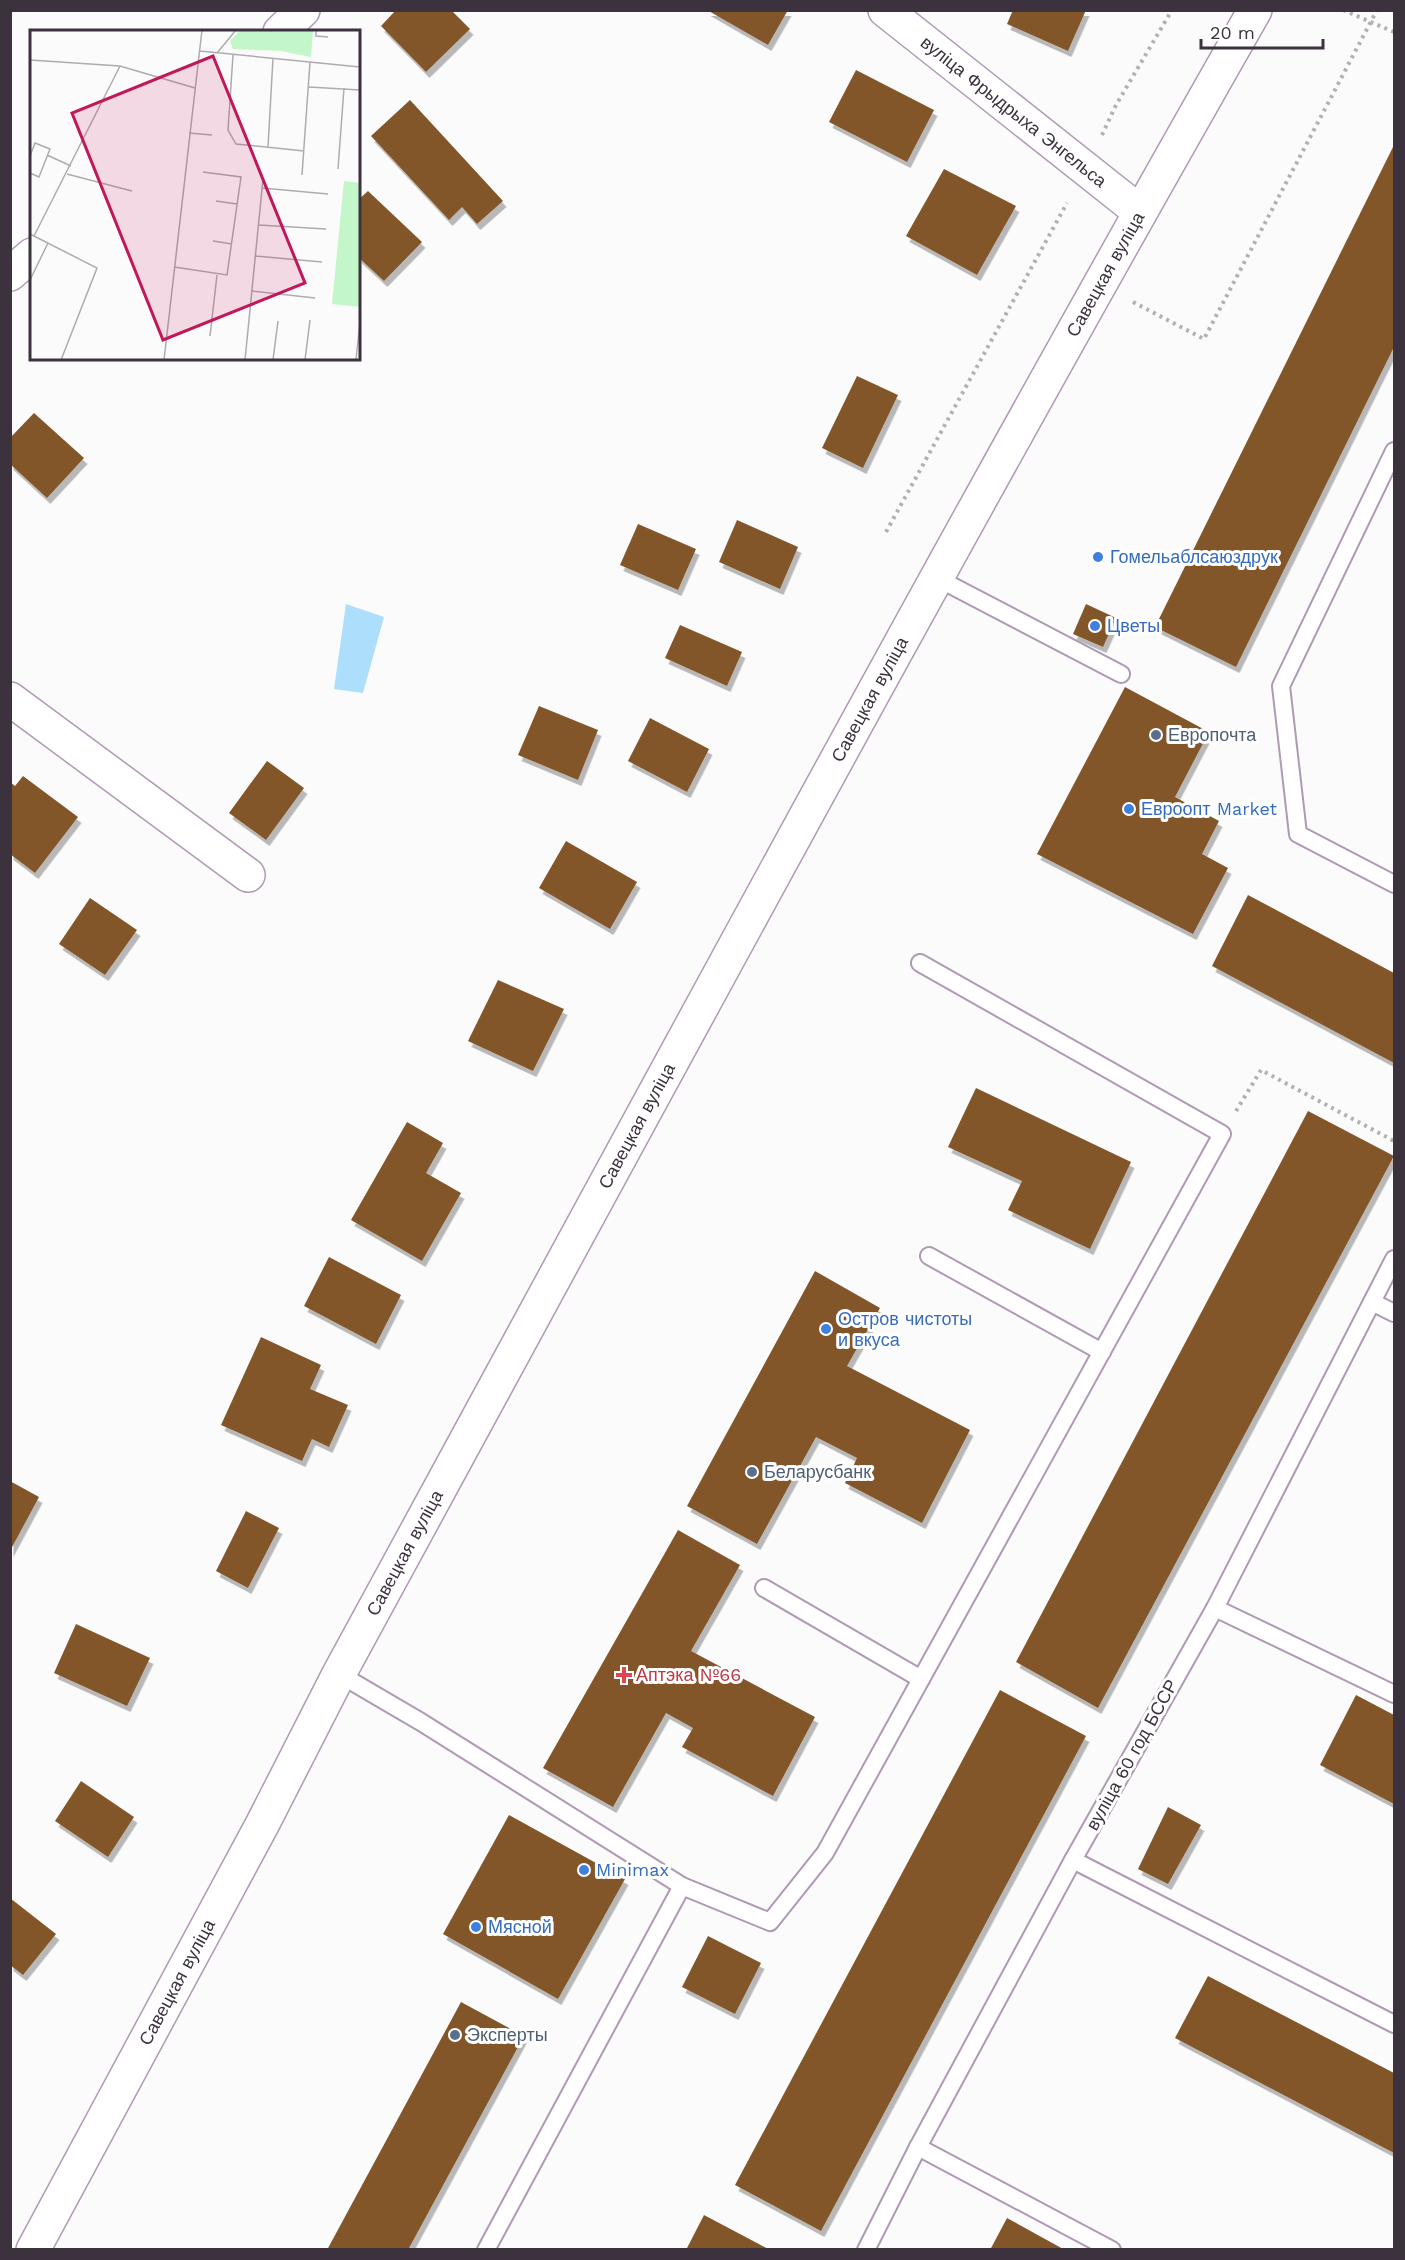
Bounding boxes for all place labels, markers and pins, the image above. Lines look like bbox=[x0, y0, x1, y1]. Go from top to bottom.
place label: Гомельаблсаюздрук bbox=[1110, 546, 1278, 567]
marker: Гомельаблсаюздрук bbox=[1091, 550, 1105, 564]
place label: Цветы bbox=[1107, 615, 1160, 636]
marker: Цветы bbox=[1088, 619, 1102, 633]
place label: Европочта bbox=[1168, 724, 1257, 745]
marker: Европочта bbox=[1149, 728, 1163, 742]
place label: Евроопт Market bbox=[1141, 798, 1278, 819]
marker: Евроопт Market bbox=[1122, 802, 1136, 816]
place label: Остров чистоты и вкуса bbox=[838, 1308, 972, 1350]
marker: Остров чистоты и вкуса bbox=[819, 1322, 833, 1336]
place label: Беларусбанк bbox=[764, 1461, 871, 1482]
marker: Беларусбанк bbox=[745, 1465, 759, 1479]
place label: Аптэка №66 bbox=[636, 1664, 741, 1685]
marker: Аптэка №66 bbox=[617, 1668, 631, 1682]
place label: Minimax bbox=[596, 1859, 669, 1880]
marker: Minimax bbox=[577, 1863, 591, 1877]
place label: Мясной bbox=[488, 1916, 552, 1937]
marker: Мясной bbox=[469, 1920, 483, 1934]
place label: Эксперты bbox=[467, 2024, 548, 2045]
marker: Эксперты bbox=[448, 2028, 462, 2042]

